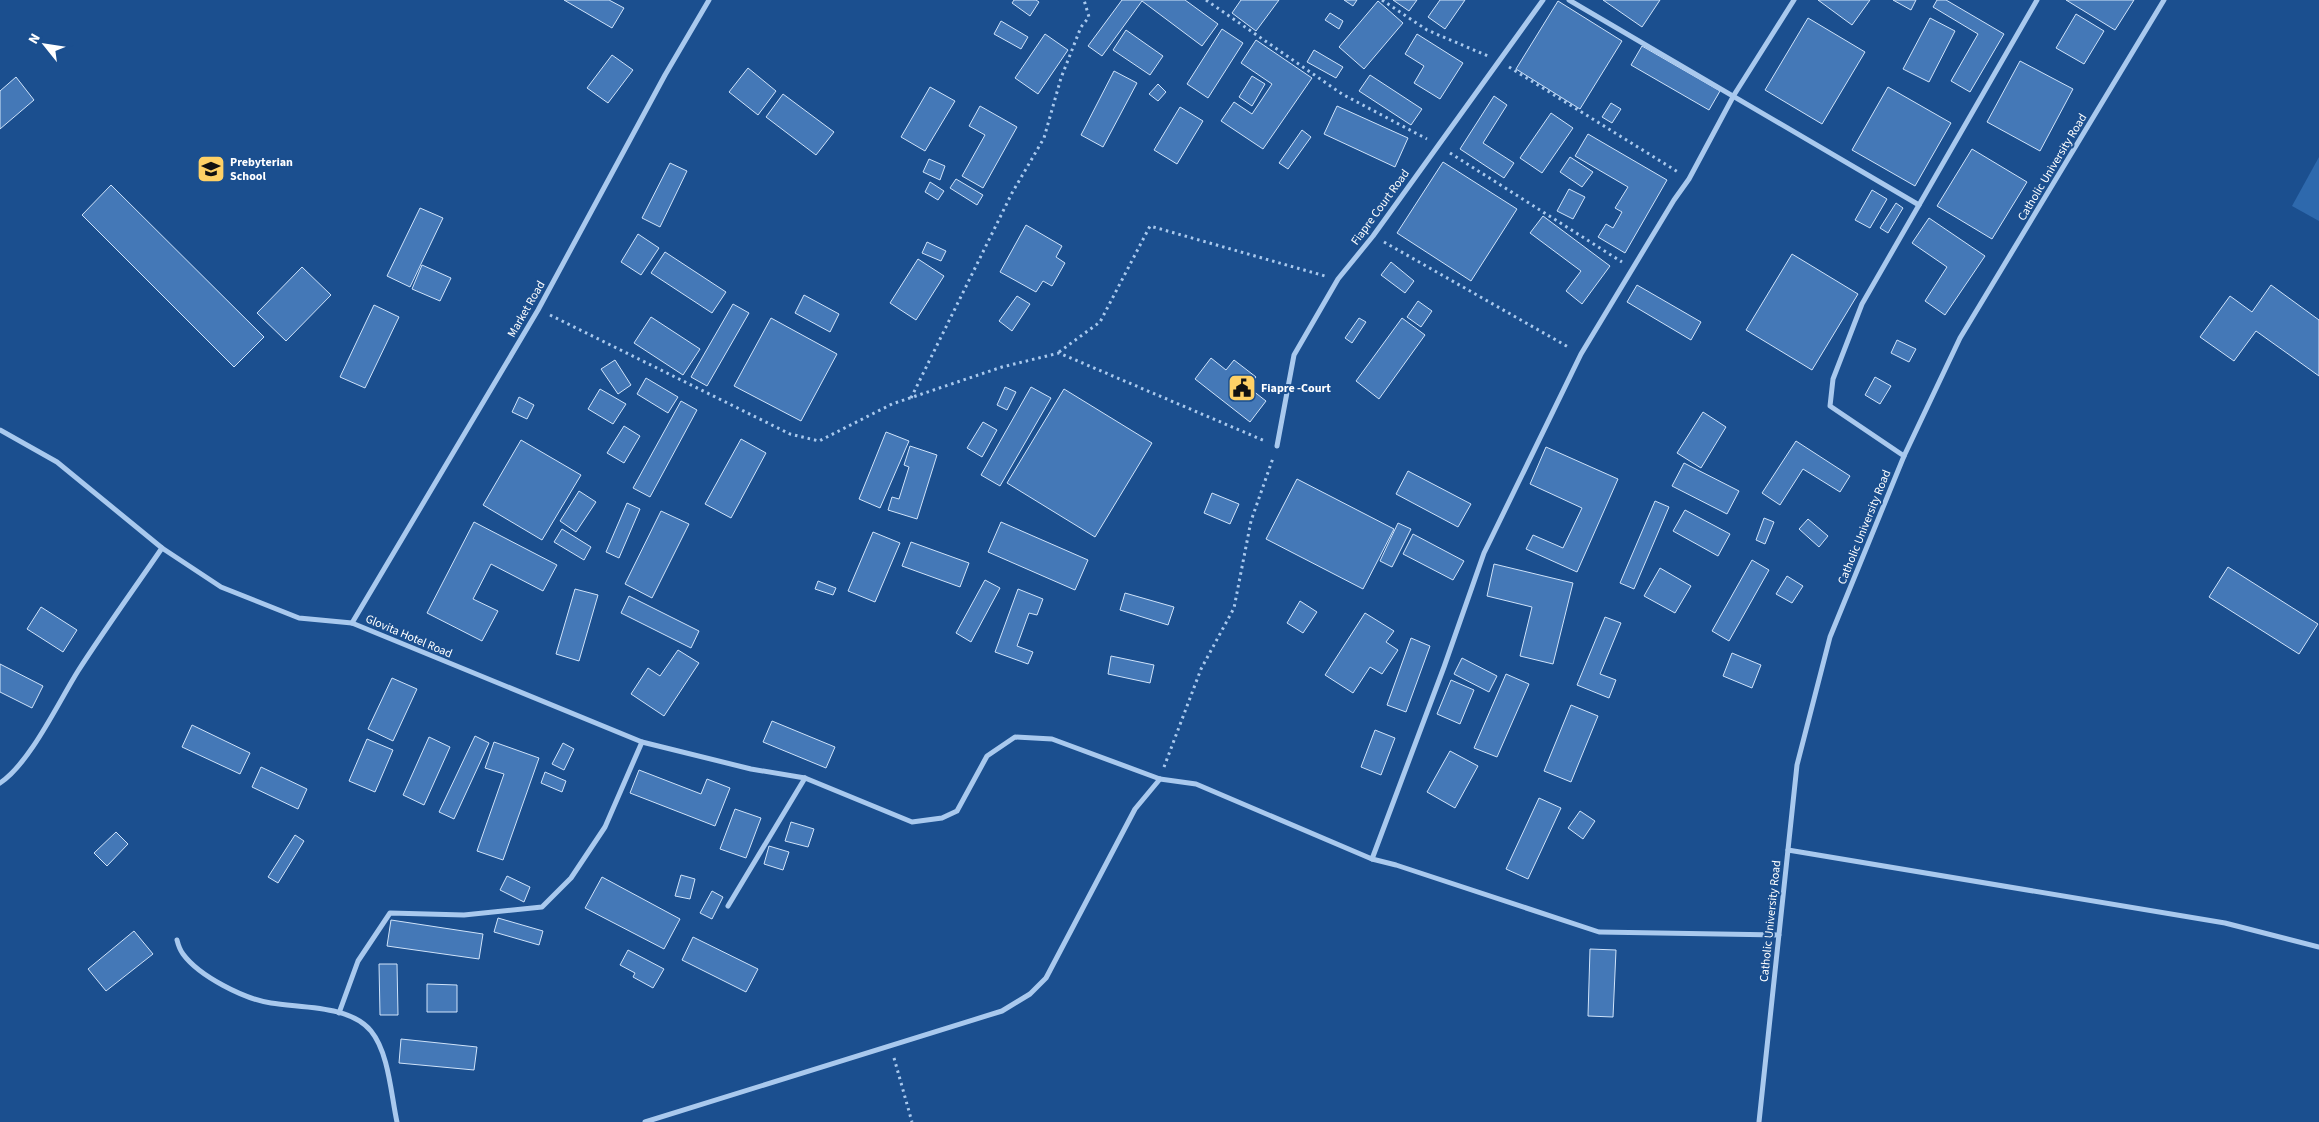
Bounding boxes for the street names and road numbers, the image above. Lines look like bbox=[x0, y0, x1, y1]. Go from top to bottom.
street label: Catholic University Road bbox=[2014, 110, 2091, 224]
street label: Fiapre Court Road bbox=[1347, 166, 1414, 249]
street label: Market Road bbox=[503, 278, 549, 341]
street label: Catholic University Road bbox=[1834, 467, 1895, 587]
street label: Glovita Hotel Road bbox=[363, 610, 455, 662]
street label: Catholic University Road bbox=[1756, 859, 1785, 983]

